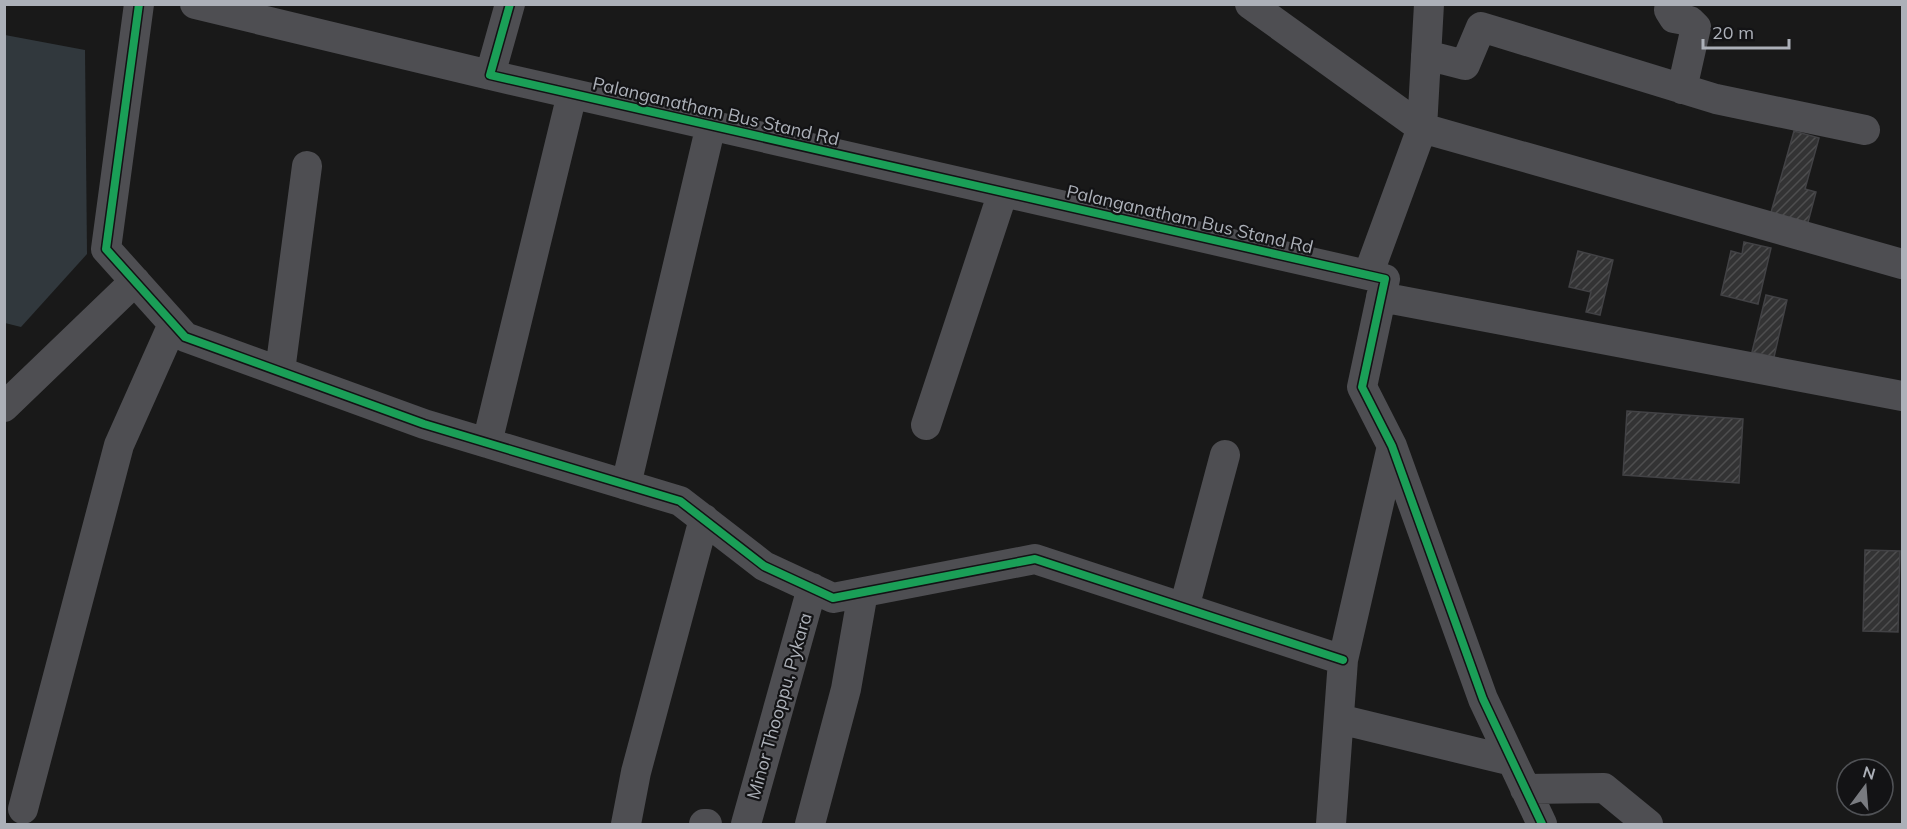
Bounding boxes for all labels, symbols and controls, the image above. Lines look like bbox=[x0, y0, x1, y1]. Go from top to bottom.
scale bar bbox=[1703, 12, 1788, 50]
text: 20 m bbox=[1712, 21, 1754, 44]
street label: Palanganatham Bus Stand Rd bbox=[590, 71, 842, 151]
street label: Palanganatham Bus Stand Rd bbox=[1064, 179, 1316, 259]
street label: Minor Thooppu, Pykara bbox=[741, 610, 817, 802]
north arrow bbox=[1835, 757, 1895, 817]
text: N bbox=[1861, 761, 1878, 784]

